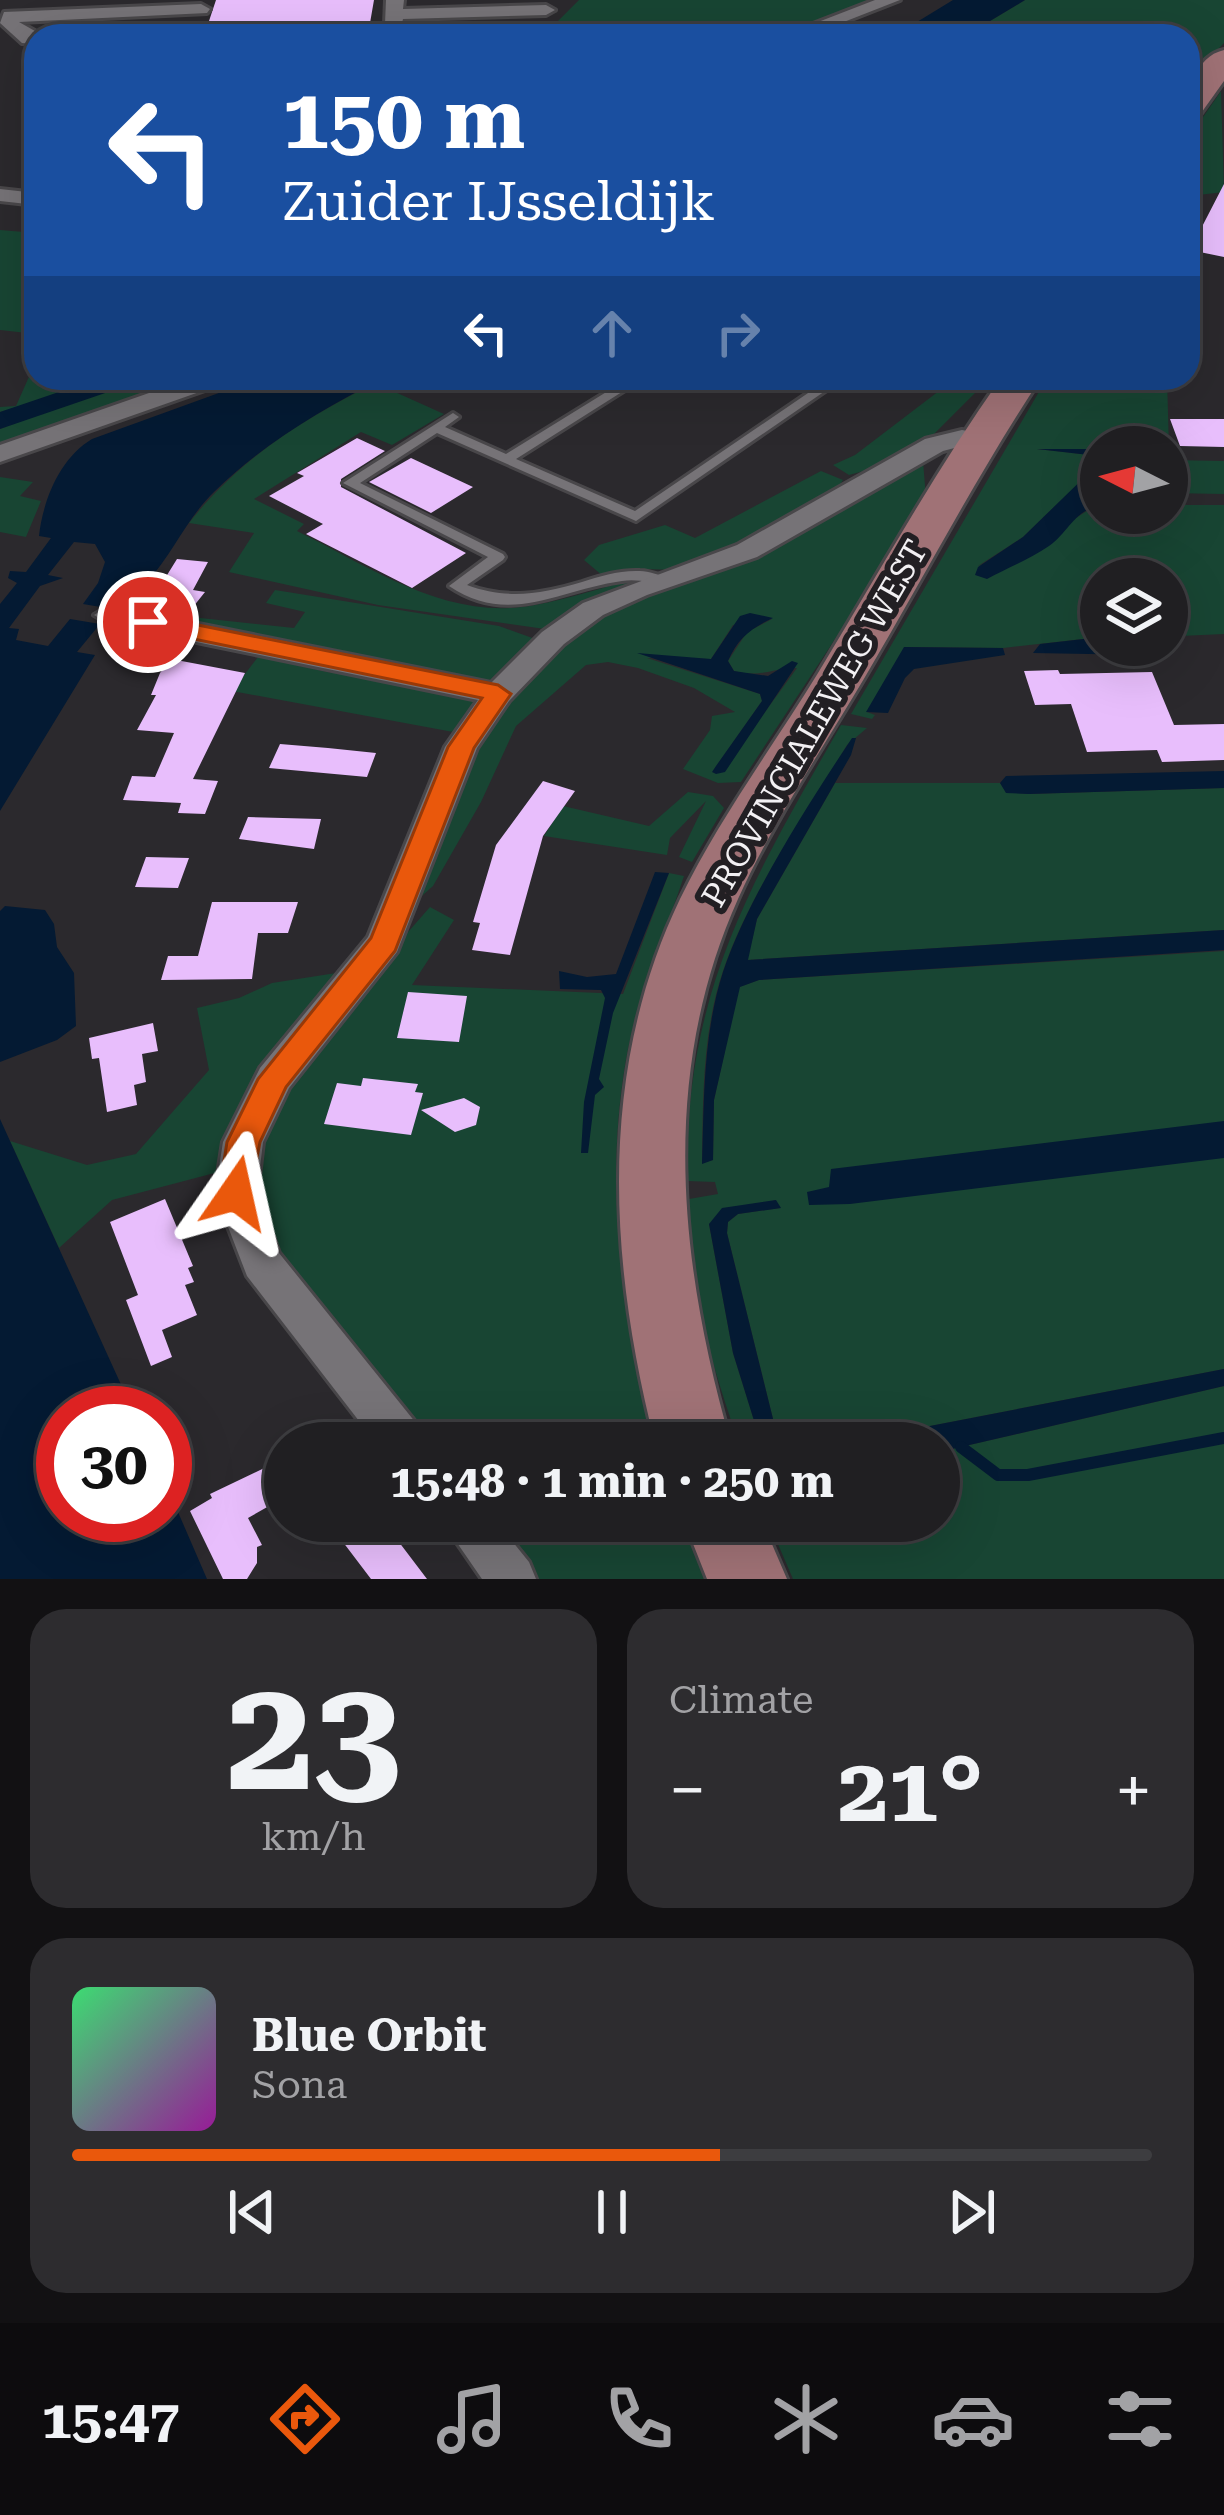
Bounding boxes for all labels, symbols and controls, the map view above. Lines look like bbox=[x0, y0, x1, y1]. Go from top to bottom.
text: 150 m bbox=[282, 70, 525, 168]
icon: left bbox=[84, 72, 240, 228]
text: Zuider IJsseldijk bbox=[282, 170, 715, 233]
icon: left bbox=[453, 300, 519, 366]
icon: ahead bbox=[579, 300, 645, 366]
icon: right bbox=[705, 300, 771, 366]
north arrow bbox=[1080, 426, 1188, 534]
map controls bbox=[1080, 426, 1188, 666]
street label: PROVINCIALEWEG WEST bbox=[693, 533, 935, 913]
button: layers bbox=[1080, 558, 1188, 666]
pin bbox=[97, 571, 199, 673]
icon: arrive bbox=[115, 589, 181, 655]
position arrow bbox=[173, 1130, 299, 1256]
speed limit sign: 30 bbox=[36, 1386, 192, 1542]
text: 15:48 · 1 min · 250 m bbox=[390, 1455, 834, 1508]
text: 23 bbox=[226, 1644, 401, 1827]
text: Climate bbox=[669, 1677, 813, 1723]
text: 21° bbox=[838, 1738, 983, 1843]
text: − bbox=[669, 1752, 706, 1829]
text: + bbox=[1115, 1752, 1152, 1829]
text: km/h bbox=[261, 1814, 366, 1860]
text: Blue Orbit bbox=[252, 2009, 487, 2062]
text: Sona bbox=[252, 2062, 347, 2108]
icon: previous bbox=[219, 2179, 285, 2245]
icon: pause bbox=[579, 2179, 645, 2245]
icon: next bbox=[939, 2179, 1005, 2245]
icon: directions bbox=[263, 2377, 347, 2461]
icon: music bbox=[430, 2377, 514, 2461]
icon: phone bbox=[597, 2377, 681, 2461]
icon: climate bbox=[764, 2377, 848, 2461]
icon: car bbox=[931, 2377, 1015, 2461]
icon: filters bbox=[1098, 2377, 1182, 2461]
text: 15:47 bbox=[42, 2388, 179, 2451]

